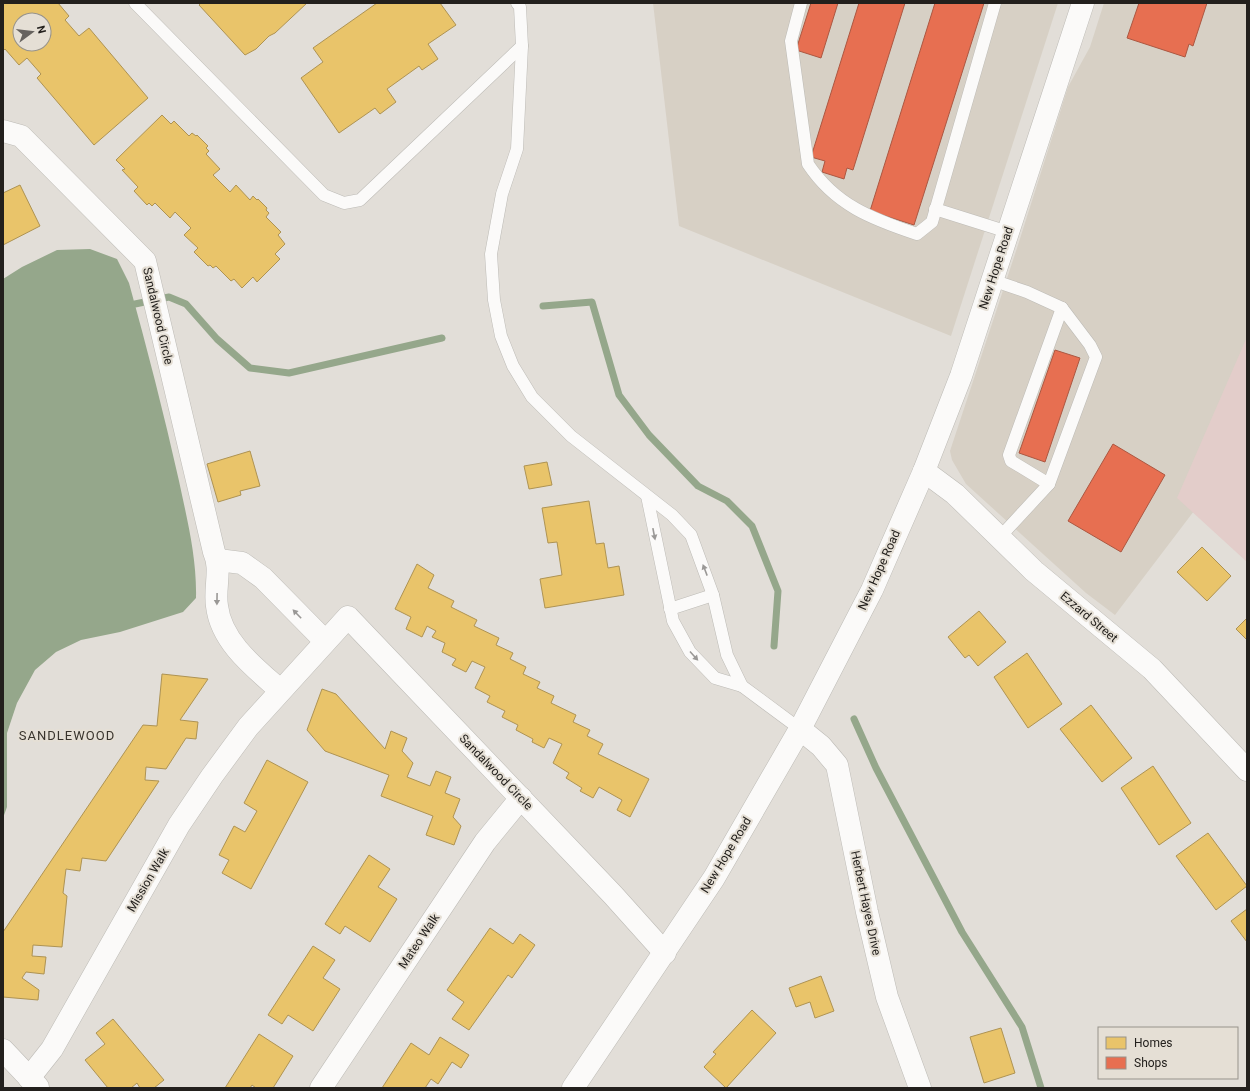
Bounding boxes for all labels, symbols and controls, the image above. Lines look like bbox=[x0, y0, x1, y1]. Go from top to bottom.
north arrow bbox=[12, 12, 52, 52]
text: N bbox=[34, 24, 49, 35]
street label: New Hope Road bbox=[976, 225, 1016, 311]
street label: Sandalwood Circle bbox=[140, 266, 176, 366]
one-way arrow bbox=[652, 528, 658, 540]
street label: New Hope Road bbox=[855, 528, 903, 612]
one-way arrow bbox=[701, 563, 707, 575]
street label: Ezzard Street bbox=[1057, 589, 1121, 645]
one-way arrow bbox=[213, 593, 220, 605]
one-way arrow bbox=[292, 609, 302, 619]
one-way arrow bbox=[689, 651, 699, 661]
district label: SANDLEWOOD bbox=[19, 728, 115, 743]
street label: Sandalwood Circle bbox=[457, 731, 535, 813]
street label: New Hope Road bbox=[698, 815, 754, 895]
street label: Mission Walk bbox=[124, 845, 172, 914]
street label: Herbert Hayes Drive bbox=[848, 849, 884, 957]
street label: Mateo Walk bbox=[396, 910, 443, 971]
legend bbox=[1098, 1027, 1238, 1079]
text: Homes bbox=[1134, 1036, 1172, 1050]
text: Shops bbox=[1134, 1056, 1168, 1070]

